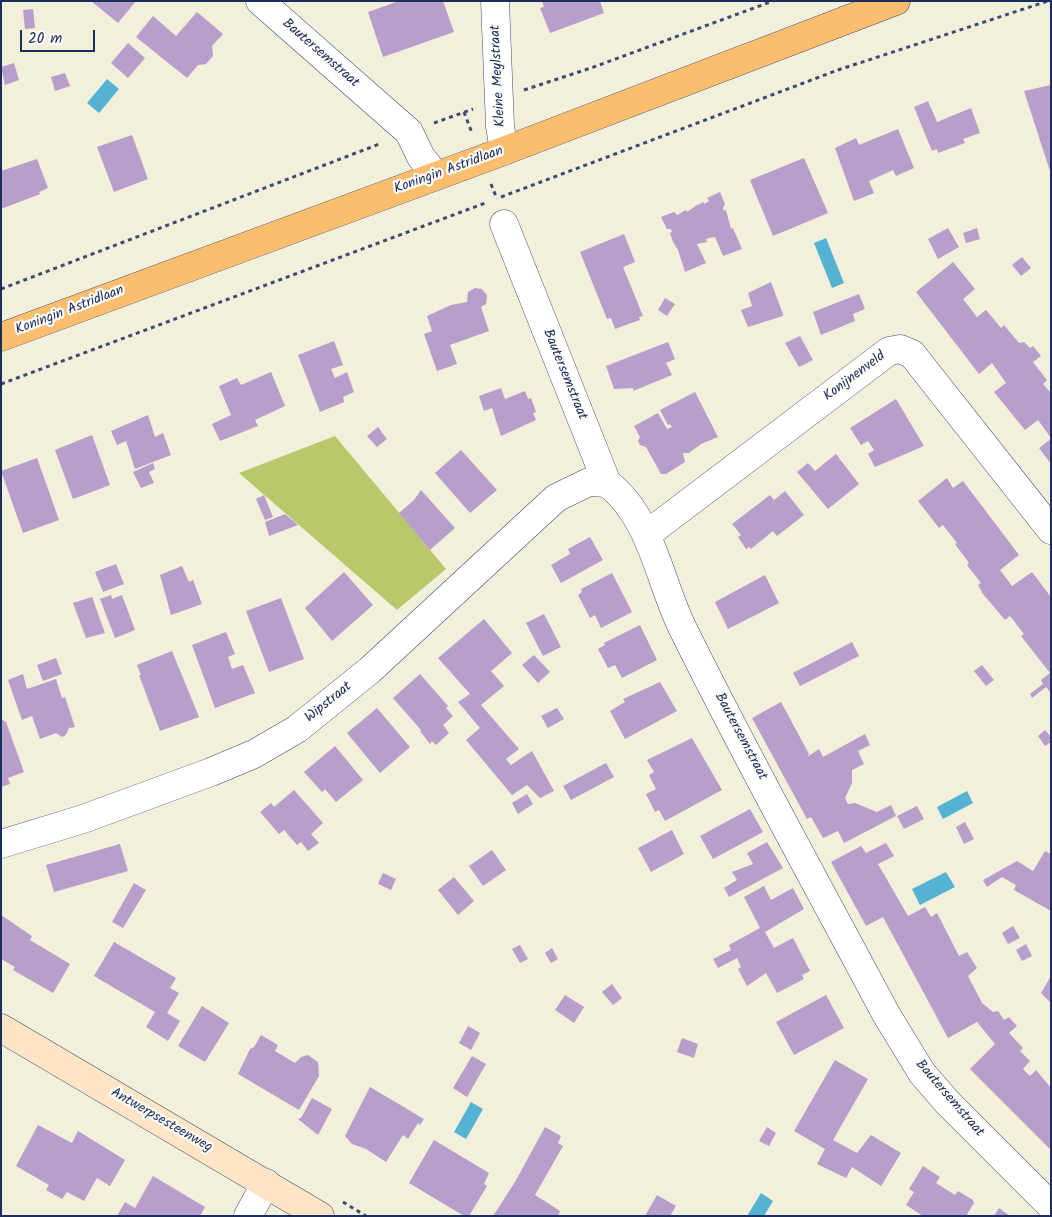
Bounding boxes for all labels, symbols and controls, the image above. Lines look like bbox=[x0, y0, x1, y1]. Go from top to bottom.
street label: Bautersemstraat bbox=[278, 16, 362, 92]
scale bar bbox=[22, 20, 98, 52]
street label: Kleine Meylstraat bbox=[488, 24, 510, 128]
text: 20 m bbox=[28, 27, 62, 51]
street label: Koningin Astridlaan bbox=[392, 143, 506, 199]
street label: Koningin Astridlaan bbox=[13, 283, 127, 339]
street label: Bautersemstraat bbox=[538, 327, 590, 423]
street label: Konijnenveld bbox=[821, 348, 889, 406]
street label: Wipstraat bbox=[302, 679, 356, 727]
street label: Bautersemstraat bbox=[710, 690, 770, 784]
street label: Bautersemstraat bbox=[911, 1057, 987, 1141]
street label: Antwerpsesteenweg bbox=[107, 1085, 215, 1157]

